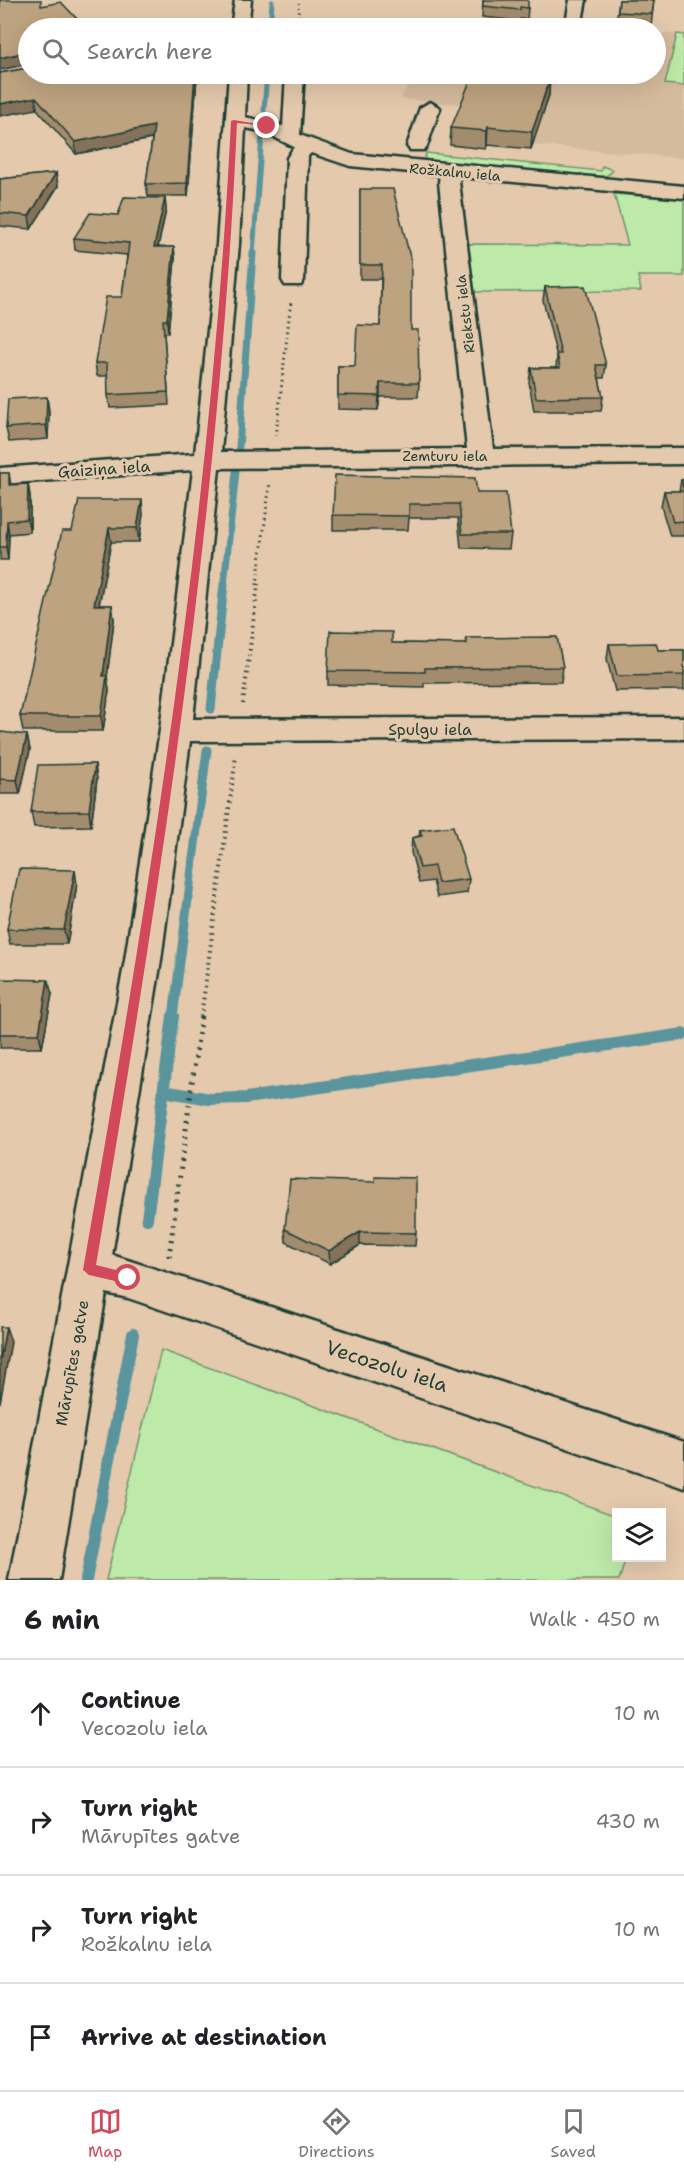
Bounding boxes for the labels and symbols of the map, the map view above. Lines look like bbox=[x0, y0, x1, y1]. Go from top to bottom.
route end bbox=[253, 112, 279, 138]
street label: Rožkalnu iela bbox=[409, 159, 502, 185]
street label: Riekstu iela bbox=[451, 274, 479, 354]
street label: Zemturu iela bbox=[402, 447, 488, 465]
street label: Gaiziņa iela bbox=[57, 455, 151, 484]
street label: Spulgu iela bbox=[388, 719, 472, 740]
route start bbox=[114, 1264, 140, 1290]
street label: Mārupītes gatve bbox=[51, 1298, 93, 1428]
street label: Vecozolu iela bbox=[323, 1334, 452, 1398]

